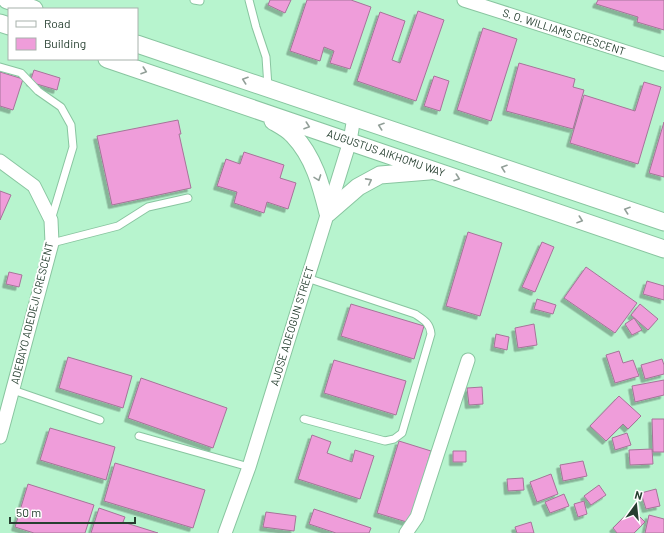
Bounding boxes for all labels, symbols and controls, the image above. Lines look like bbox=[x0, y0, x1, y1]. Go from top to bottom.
street label: S. O. WILLIAMS CRESCENT bbox=[501, 6, 627, 57]
legend bbox=[8, 8, 138, 60]
text: Road bbox=[44, 16, 71, 30]
text: Building bbox=[44, 36, 86, 50]
one-way arrow bbox=[141, 67, 148, 75]
one-way arrow bbox=[241, 76, 248, 84]
one-way arrow bbox=[304, 122, 311, 130]
one-way arrow bbox=[378, 122, 385, 131]
street label: AUGUSTUS AIKHOMU WAY bbox=[325, 126, 447, 179]
one-way arrow bbox=[501, 164, 508, 172]
one-way arrow bbox=[453, 173, 460, 181]
one-way arrow bbox=[314, 175, 322, 182]
one-way arrow bbox=[365, 178, 372, 185]
one-way arrow bbox=[624, 206, 631, 214]
one-way arrow bbox=[576, 215, 583, 224]
street label: ADEBAYO ADEDEJI CRESCENT bbox=[8, 240, 56, 385]
street label: AJOSE ADEOGUN STREET bbox=[267, 264, 316, 387]
north arrow bbox=[616, 485, 656, 525]
text: N bbox=[633, 488, 644, 502]
scale bar bbox=[10, 499, 135, 525]
text: 50 m bbox=[16, 505, 41, 519]

